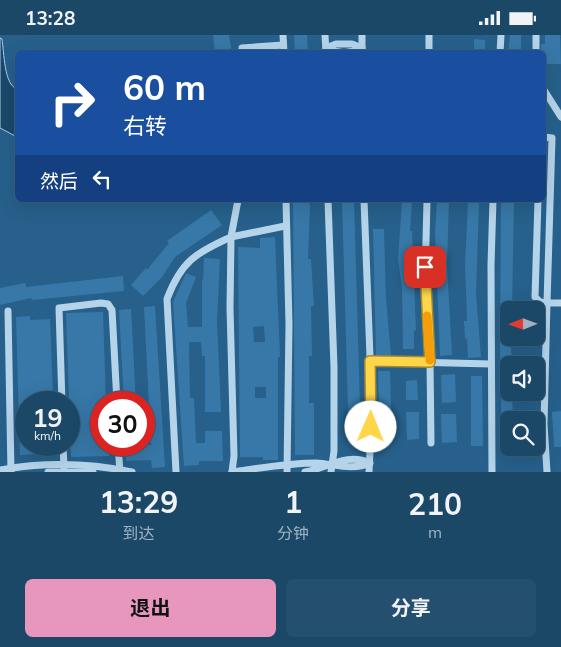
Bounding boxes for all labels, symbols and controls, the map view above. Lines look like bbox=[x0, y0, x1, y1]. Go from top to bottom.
text: 13:28 bbox=[25, 6, 75, 30]
text: 60 m bbox=[123, 65, 206, 109]
icon: right bbox=[40, 70, 105, 135]
text: 右转 bbox=[123, 112, 167, 140]
icon: left bbox=[88, 165, 116, 193]
text: 然后 bbox=[40, 169, 78, 193]
pin bbox=[404, 246, 446, 288]
icon: arrive bbox=[411, 253, 439, 281]
north arrow bbox=[500, 301, 545, 346]
map controls bbox=[500, 301, 545, 456]
button: sound bbox=[500, 356, 545, 401]
speed limit sign: 30 bbox=[90, 391, 155, 456]
position arrow bbox=[344, 400, 396, 452]
text: 19 bbox=[32, 402, 63, 433]
button: search bbox=[500, 411, 545, 456]
text: km/h bbox=[34, 428, 61, 443]
text: 13:29 bbox=[99, 483, 178, 521]
text: 1 bbox=[284, 483, 302, 521]
text: 210 bbox=[408, 485, 462, 523]
text: m bbox=[428, 522, 442, 542]
text: 到达 bbox=[123, 523, 155, 543]
text: 分钟 bbox=[277, 523, 309, 543]
button: 退出 bbox=[25, 579, 276, 637]
button: 分享 bbox=[286, 579, 536, 637]

